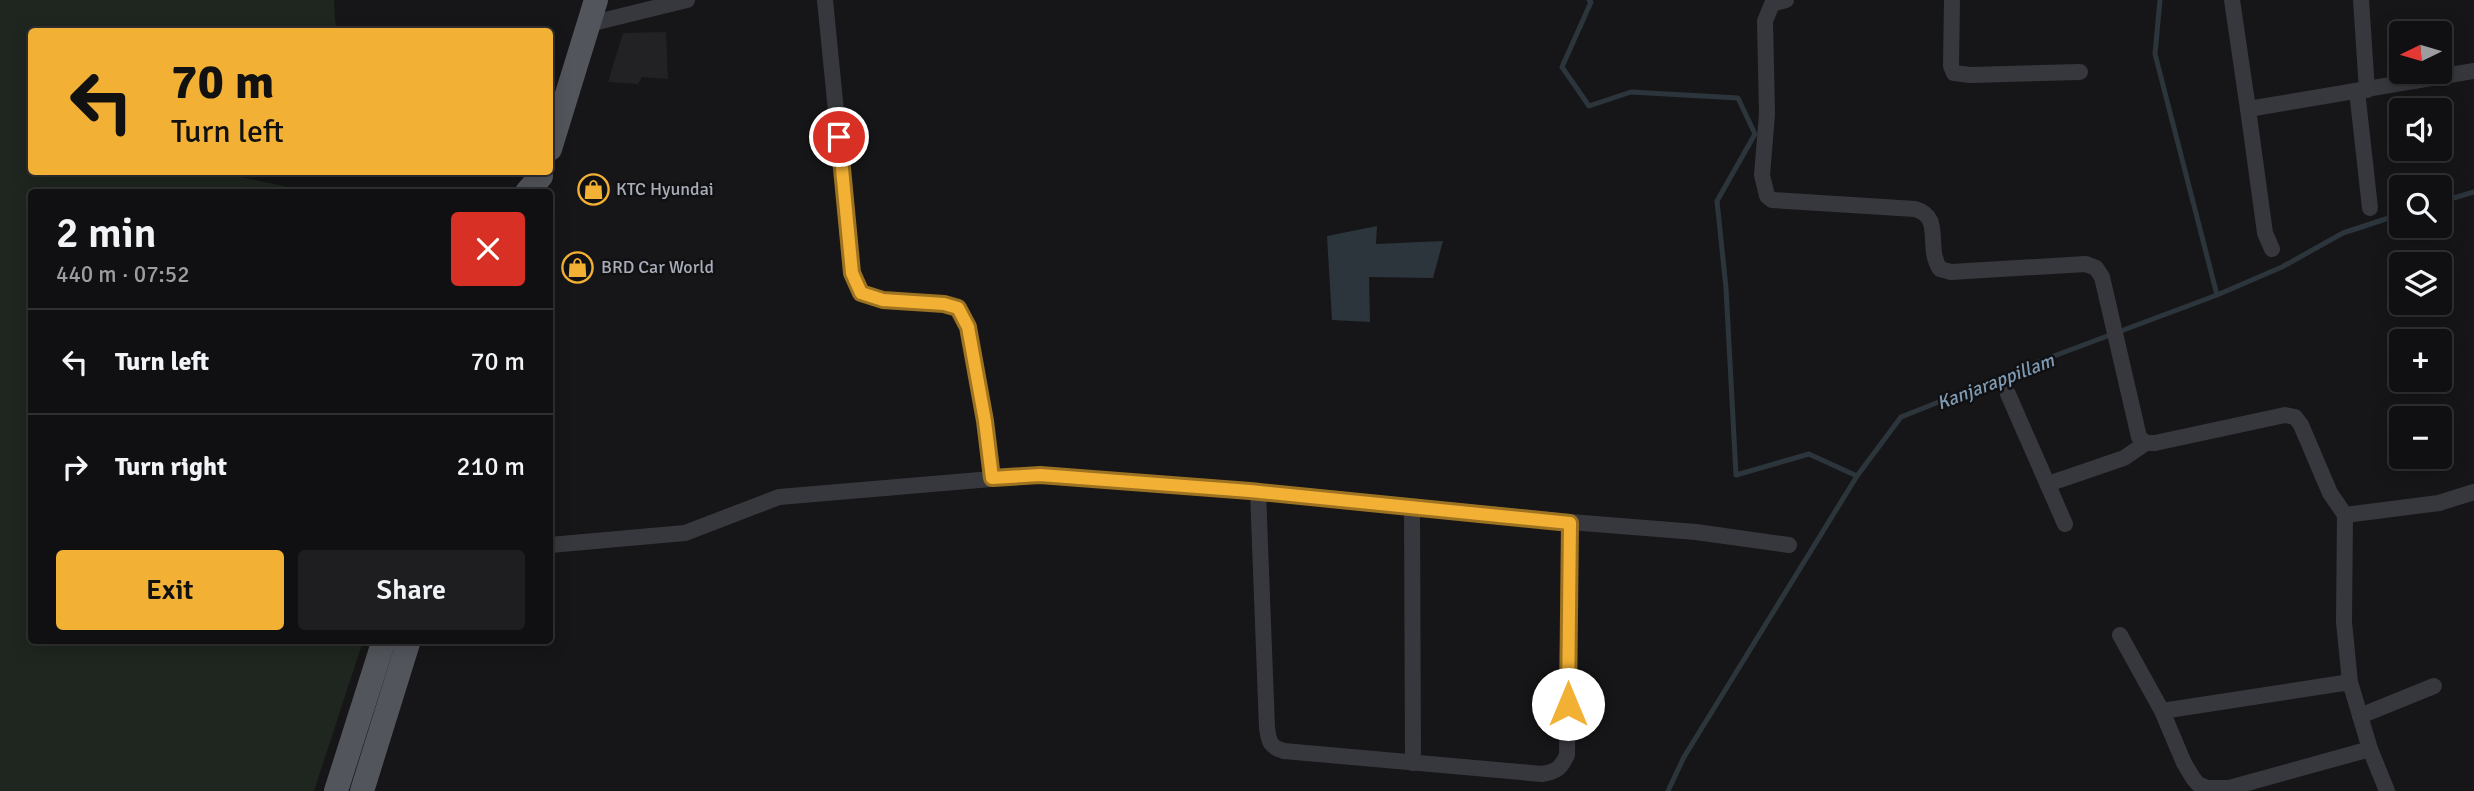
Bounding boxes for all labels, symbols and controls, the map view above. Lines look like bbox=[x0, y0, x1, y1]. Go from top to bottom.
north arrow bbox=[2389, 21, 2452, 84]
map controls bbox=[2389, 21, 2452, 469]
text: 70 m bbox=[171, 52, 274, 112]
icon: left bbox=[56, 56, 147, 147]
button: sound bbox=[2389, 98, 2452, 161]
pin bbox=[809, 107, 869, 167]
text: Turn left bbox=[171, 112, 284, 151]
icon: arrive bbox=[820, 118, 858, 156]
shop icon: KTC Hyundai bbox=[576, 172, 610, 206]
button: search bbox=[2389, 175, 2452, 238]
place label: KTC Hyundai bbox=[616, 178, 714, 200]
text: 2 min bbox=[56, 208, 157, 259]
button: close bbox=[451, 212, 525, 286]
shop icon: BRD Car World bbox=[561, 250, 595, 284]
button: layers bbox=[2389, 252, 2452, 315]
place label: BRD Car World bbox=[601, 256, 714, 278]
text: 440 m · 07:52 bbox=[56, 260, 190, 289]
button: + bbox=[2389, 329, 2452, 392]
icon: left bbox=[56, 343, 94, 381]
text: Turn left bbox=[115, 346, 209, 378]
text: 70 m bbox=[470, 346, 525, 378]
water label: Kanjarappillam bbox=[1933, 348, 2058, 415]
button: − bbox=[2389, 406, 2452, 469]
icon: right bbox=[56, 448, 94, 486]
text: Turn right bbox=[115, 451, 227, 483]
text: 210 m bbox=[456, 451, 525, 483]
button: Exit bbox=[56, 550, 284, 630]
button: Share bbox=[298, 550, 525, 630]
position arrow bbox=[1531, 667, 1605, 741]

